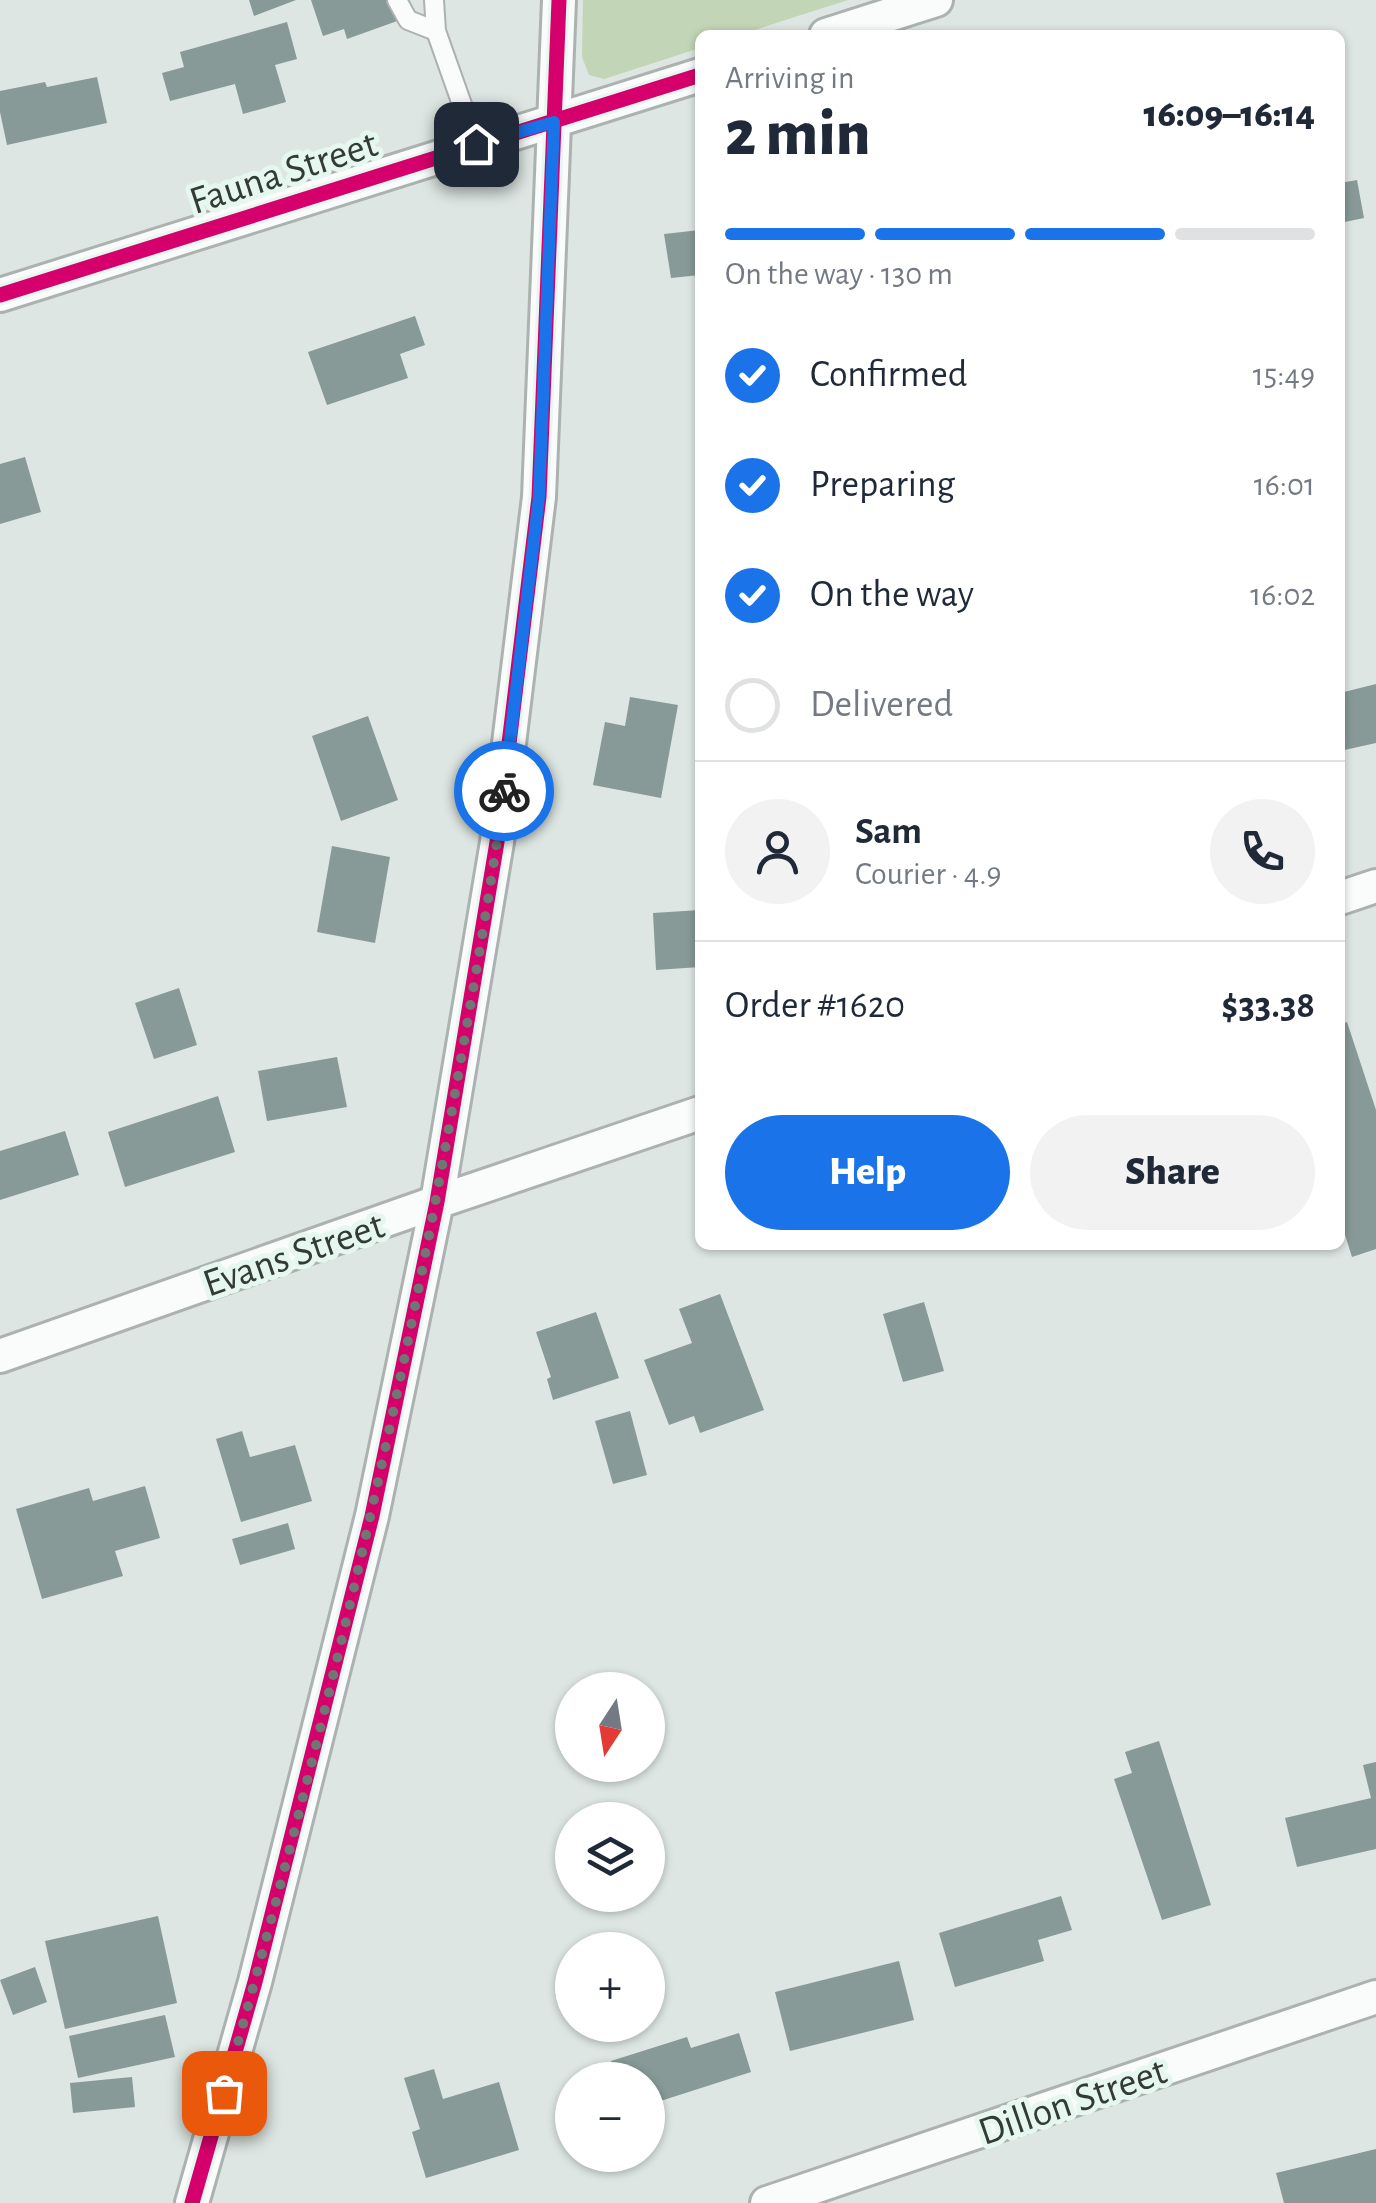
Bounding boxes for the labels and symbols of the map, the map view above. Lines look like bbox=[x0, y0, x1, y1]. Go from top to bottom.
pin bbox=[434, 102, 519, 187]
street label: Fauna Street bbox=[185, 124, 383, 222]
courier bbox=[454, 741, 554, 841]
street label: Evans Street bbox=[198, 1205, 390, 1305]
north arrow bbox=[555, 1672, 665, 1782]
pin bbox=[182, 2051, 267, 2136]
street label: Dillon Street bbox=[974, 2051, 1172, 2153]

